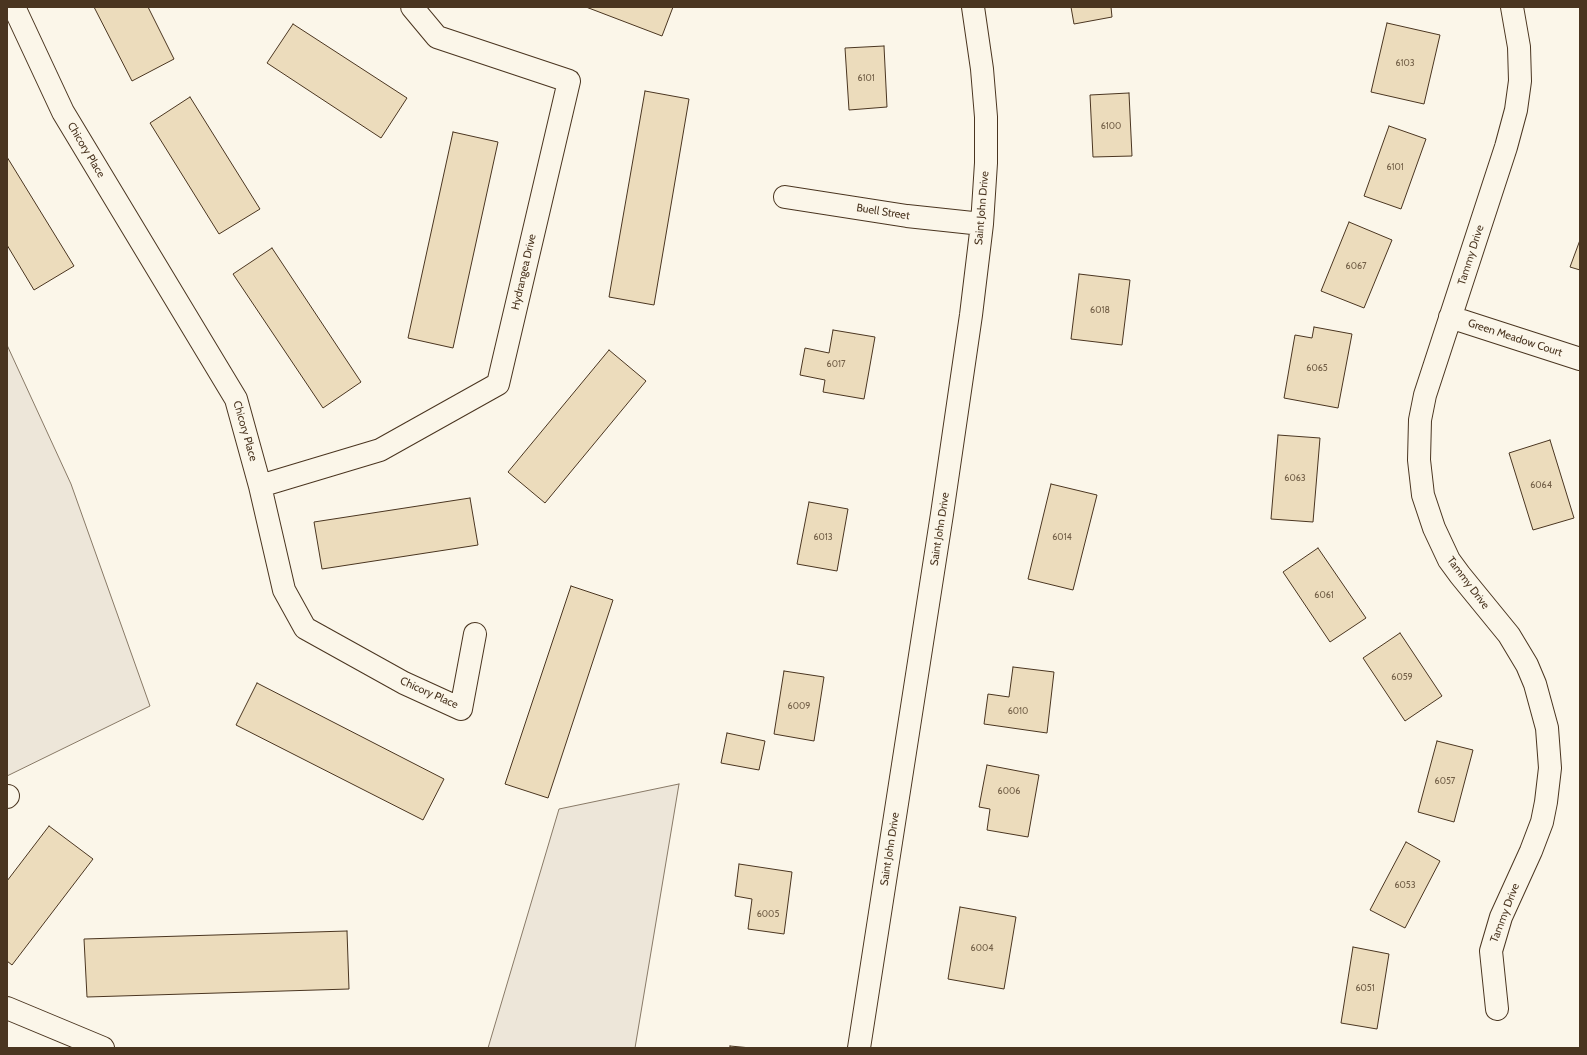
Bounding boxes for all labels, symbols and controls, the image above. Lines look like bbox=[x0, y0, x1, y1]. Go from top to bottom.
house number: 6103 bbox=[1395, 58, 1415, 68]
house number: 6101 bbox=[857, 73, 875, 83]
street label: Chicory Place bbox=[64, 120, 108, 180]
house number: 6100 bbox=[1101, 121, 1121, 131]
house number: 6101 bbox=[1386, 162, 1404, 172]
street label: Saint John Drive bbox=[972, 170, 992, 246]
street label: Buell Street bbox=[855, 201, 911, 223]
street label: Tammy Drive bbox=[1455, 223, 1487, 287]
street label: Hydrangea Drive bbox=[509, 233, 539, 311]
house number: 6067 bbox=[1346, 261, 1366, 271]
house number: 6018 bbox=[1090, 305, 1110, 315]
street label: Green Meadow Court bbox=[1466, 317, 1564, 359]
house number: 6017 bbox=[827, 359, 845, 369]
house number: 6065 bbox=[1306, 363, 1328, 373]
street label: Chicory Place bbox=[230, 399, 260, 463]
house number: 6063 bbox=[1284, 473, 1306, 483]
house number: 6064 bbox=[1530, 480, 1552, 490]
street label: Saint John Drive bbox=[928, 491, 952, 567]
house number: 6013 bbox=[813, 532, 833, 542]
house number: 6014 bbox=[1052, 532, 1072, 542]
street label: Tammy Drive bbox=[1444, 554, 1492, 612]
house number: 6061 bbox=[1314, 590, 1334, 600]
house number: 6059 bbox=[1391, 672, 1413, 682]
street label: Chicory Place bbox=[398, 674, 460, 712]
house number: 6009 bbox=[788, 701, 810, 711]
house number: 6010 bbox=[1008, 706, 1028, 716]
house number: 6057 bbox=[1435, 776, 1455, 786]
house number: 6006 bbox=[998, 786, 1020, 796]
street label: Saint John Drive bbox=[878, 811, 902, 887]
house number: 6053 bbox=[1394, 880, 1416, 890]
street label: Tammy Drive bbox=[1488, 882, 1522, 944]
house number: 6005 bbox=[757, 909, 779, 919]
house number: 6004 bbox=[971, 943, 993, 953]
house number: 6051 bbox=[1355, 983, 1375, 993]

